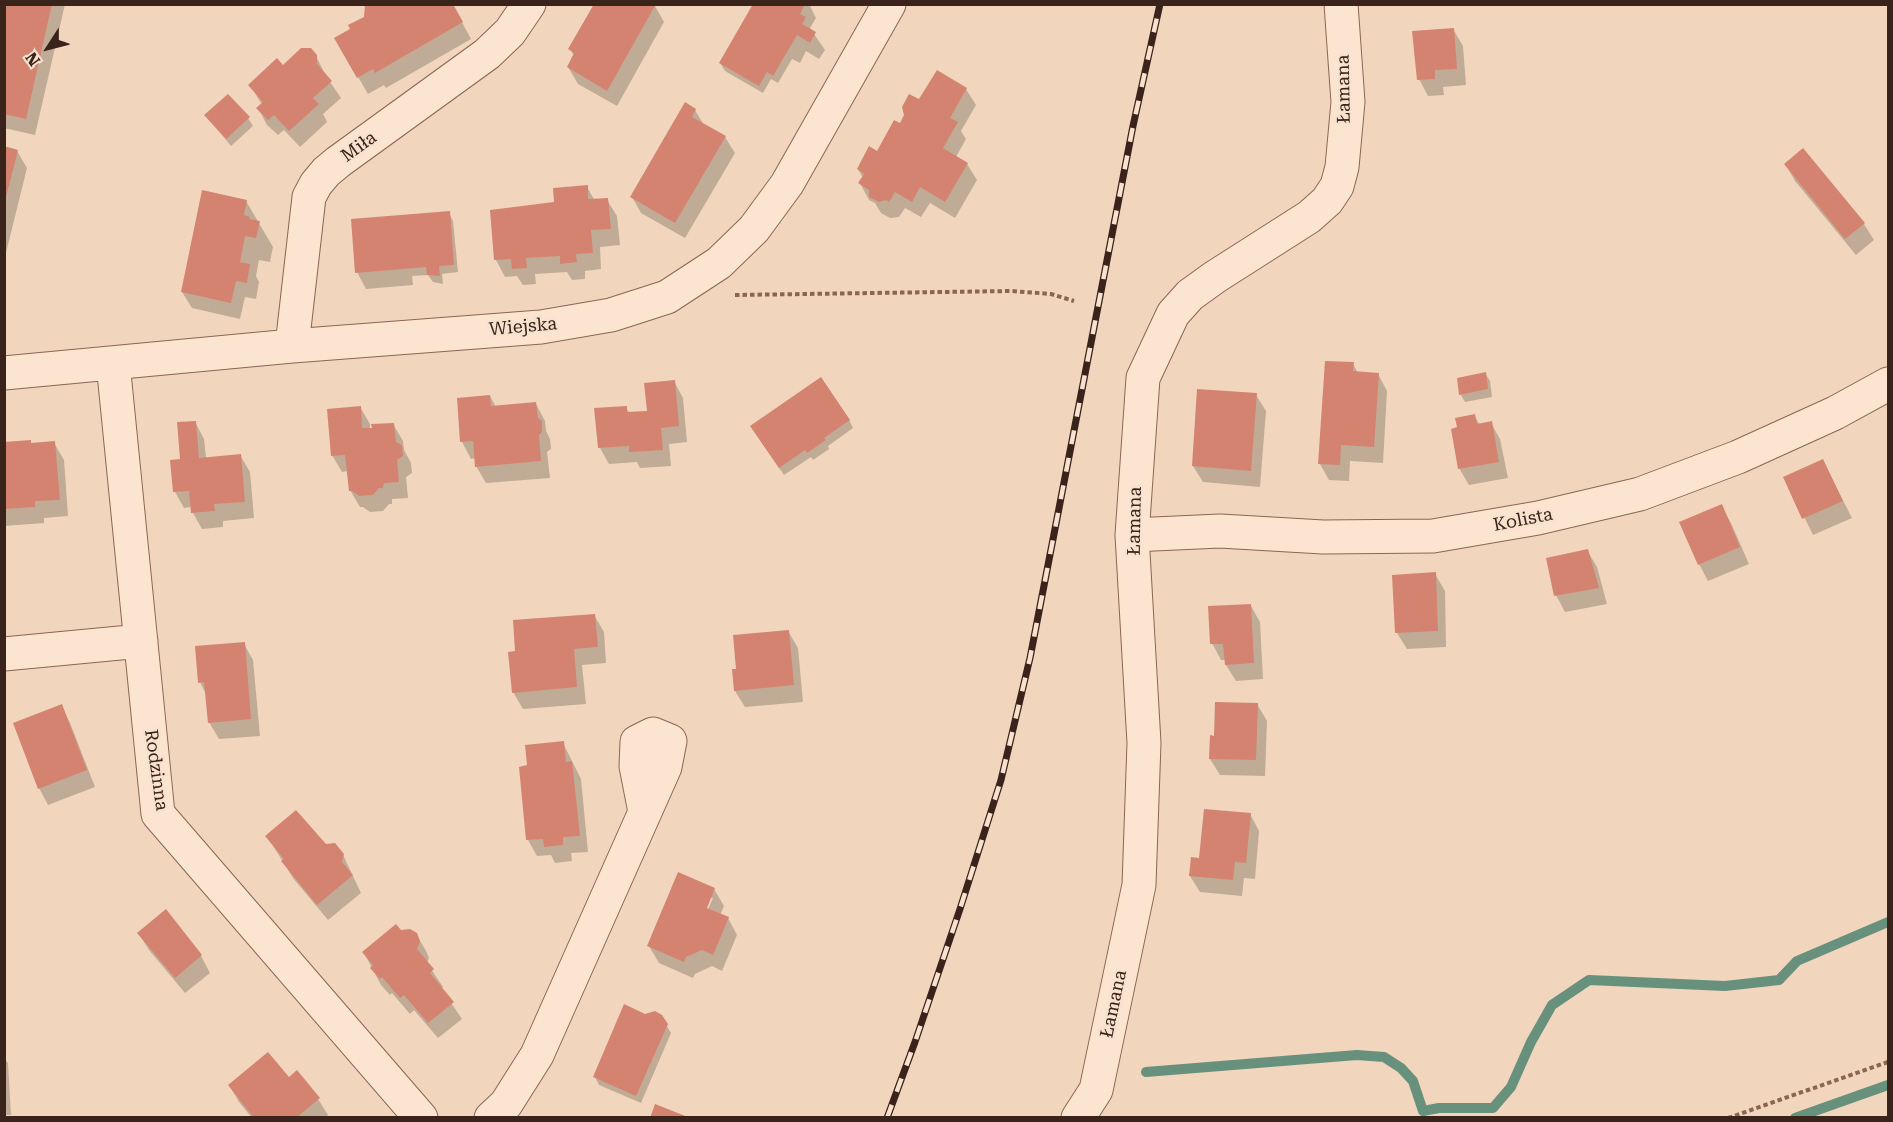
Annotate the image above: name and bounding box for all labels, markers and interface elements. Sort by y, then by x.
north arrow [18,18,78,78]
text: N [22,48,44,69]
street label: Łamana [1333,55,1355,123]
street label: Miła [337,127,381,167]
street label: Wiejska [488,313,558,341]
street label: Łamana [1124,487,1146,555]
street label: Kolista [1491,504,1555,536]
street label: Rodzinna [140,728,172,812]
street label: Łamana [1096,968,1132,1040]

